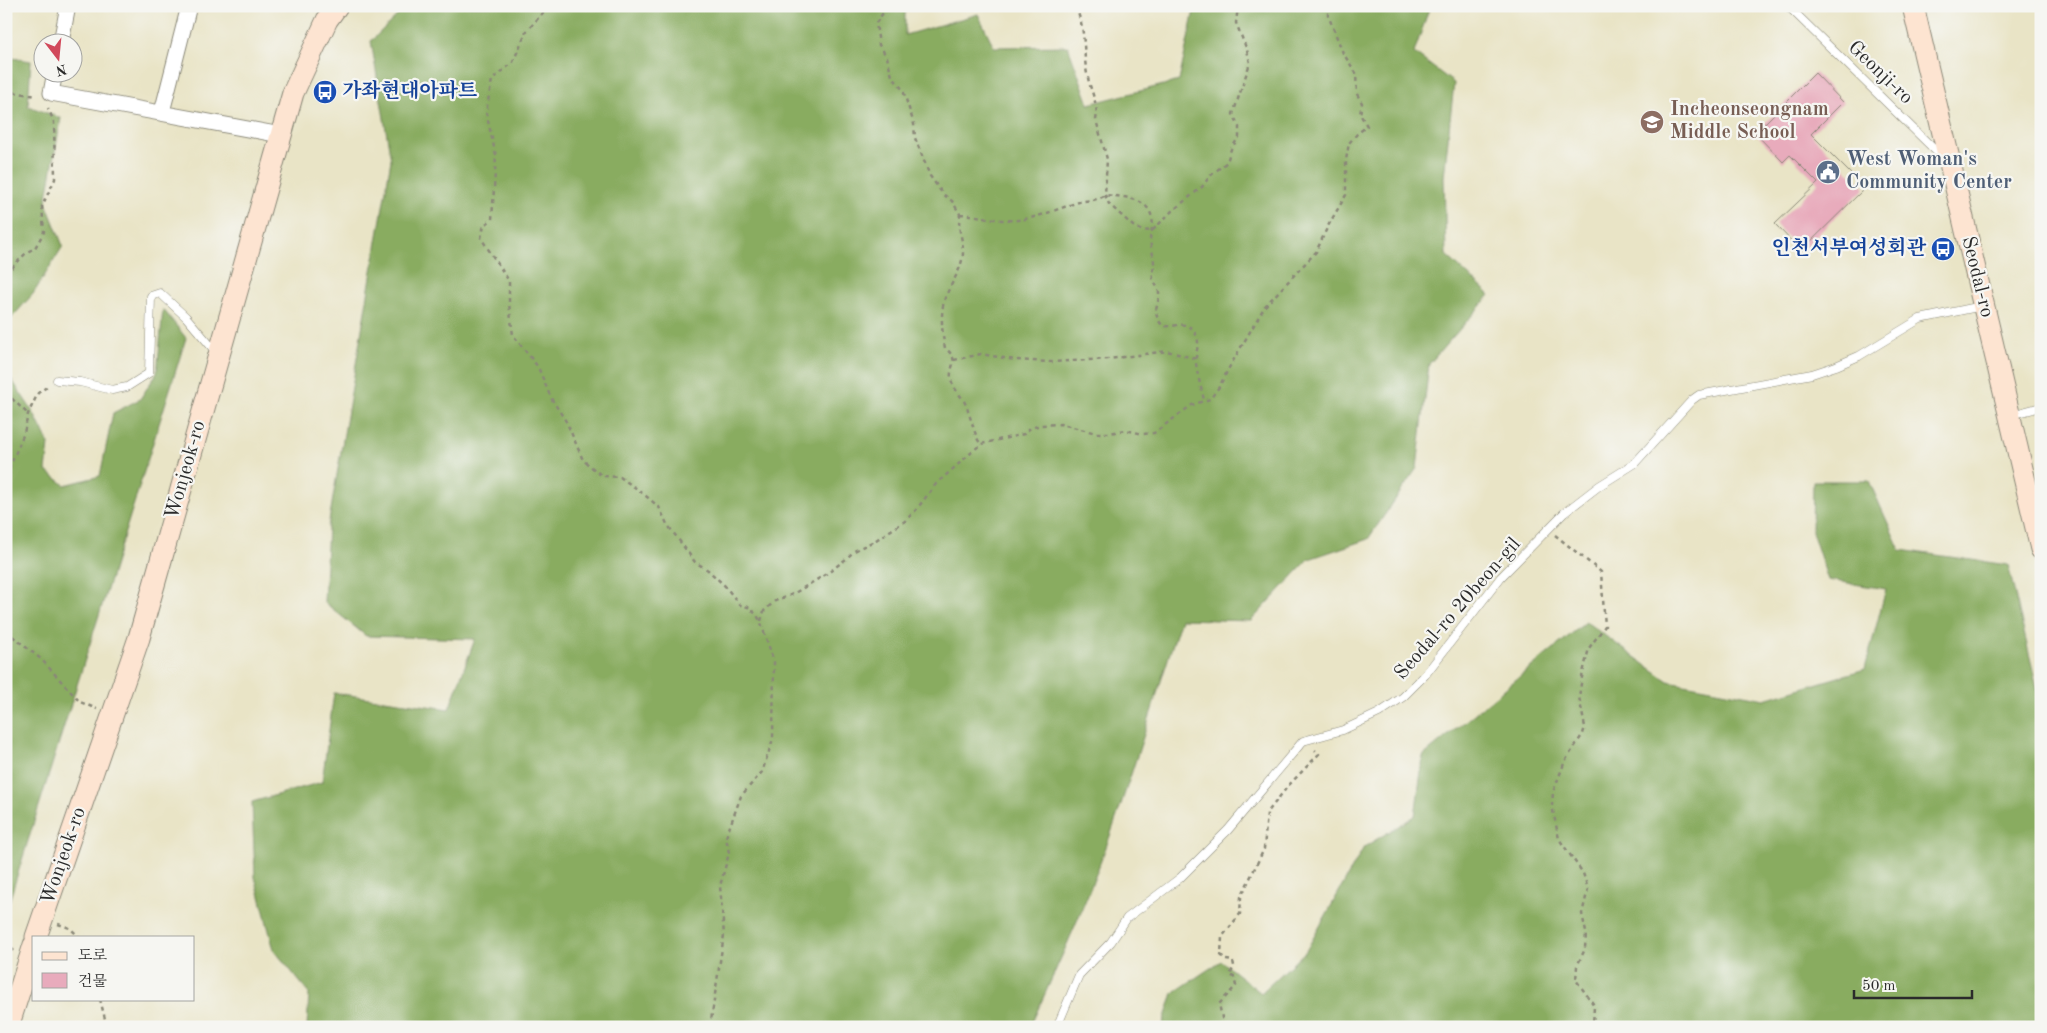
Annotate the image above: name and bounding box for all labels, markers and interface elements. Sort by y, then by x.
north arrow [32,32,82,82]
street label: Geonji-ro [1844,37,1916,109]
text: N [54,61,68,78]
bus stop icon: 가좌현대아파트 [312,79,338,105]
place label: 가좌현대아파트 [342,79,477,102]
place label: Incheonseongnam Middle School [1670,100,1829,143]
school or university icon: Incheonseongnam Middle School [1639,109,1665,135]
place label: West Woman's Community Center [1846,150,2012,193]
public building icon: West Woman's Community Center [1815,159,1841,185]
street label: Seodal-ro [1957,234,1997,320]
place label: 인천서부여성회관 [1771,236,1927,259]
bus stop icon: 인천서부여성회관 [1930,236,1956,262]
street label: Wonjeok-ro [162,418,210,522]
street label: Seodal-ro 20beon-gil [1391,534,1525,684]
street label: Wonjeok-ro [38,805,90,907]
legend [32,936,195,1000]
text: 도로 [78,948,107,964]
scale bar [1854,968,1972,1000]
text: 건물 [78,973,107,990]
text: 50 m [1862,979,1896,994]

